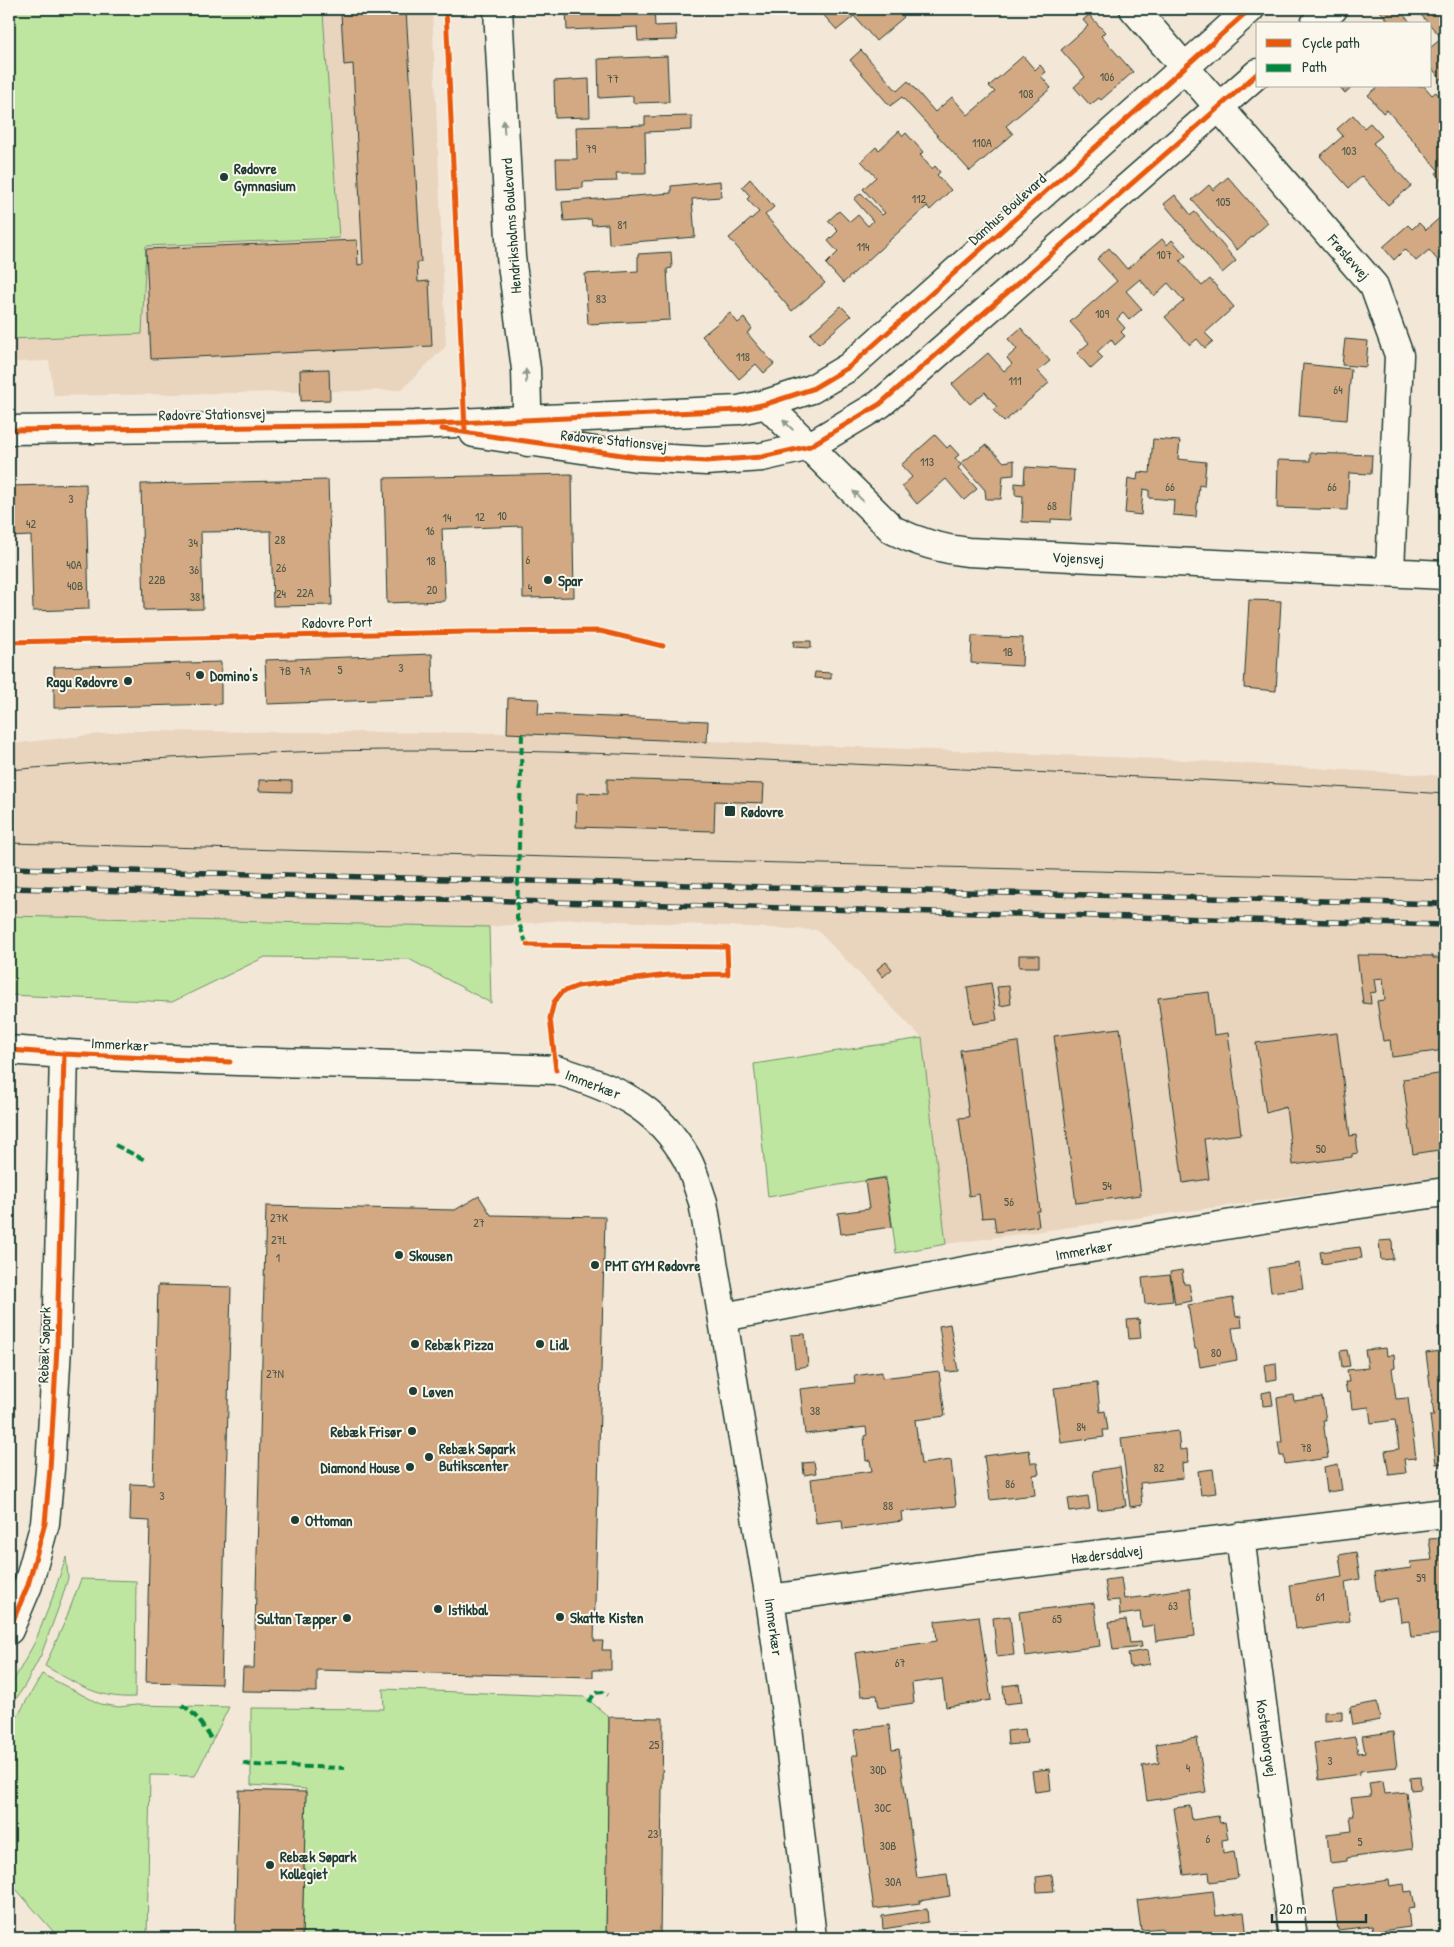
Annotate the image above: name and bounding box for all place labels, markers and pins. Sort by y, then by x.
place label: Rødovre Gymnasium [234,158,296,197]
marker: Rødovre Gymnasium [218,171,230,183]
place label: Spar [558,570,583,592]
marker: Spar [542,574,554,586]
place label: Domino's [210,665,258,686]
marker: Domino's [194,669,206,681]
place label: Ragu Rødovre [46,671,118,693]
marker: Ragu Rødovre [122,675,134,687]
place label: Rødovre [741,801,784,822]
marker: Rødovre [723,804,737,818]
place label: Skousen [409,1245,453,1266]
marker: Skousen [393,1249,405,1261]
place label: PMT GYM Rødovre [605,1255,701,1276]
marker: PMT GYM Rødovre [589,1259,601,1271]
place label: Rebæk Pizza [425,1334,493,1355]
place label: Lidl [550,1334,570,1355]
marker: Rebæk Pizza [409,1338,421,1350]
marker: Lidl [534,1338,546,1350]
place label: Løven [423,1381,454,1402]
marker: Løven [407,1385,419,1397]
place label: Rebæk Frisør [331,1421,402,1442]
marker: Rebæk Frisør [406,1425,418,1437]
place label: Rebæk Søpark Butikscenter [439,1438,516,1476]
marker: Rebæk Søpark Butikscenter [423,1451,435,1463]
place label: Diamond House [320,1457,400,1478]
marker: Diamond House [404,1461,416,1473]
place label: Ottoman [305,1510,353,1531]
marker: Ottoman [289,1514,301,1526]
place label: Istikbal [448,1599,489,1620]
marker: Istikbal [432,1603,444,1615]
place label: Skatte Kisten [570,1607,644,1628]
place label: Sultan Tæpper [257,1608,337,1630]
marker: Skatte Kisten [554,1611,566,1623]
marker: Sultan Tæpper [341,1612,353,1624]
place label: Rebæk Søpark Kollegiet [280,1846,357,1885]
marker: Rebæk Søpark Kollegiet [264,1859,276,1871]

